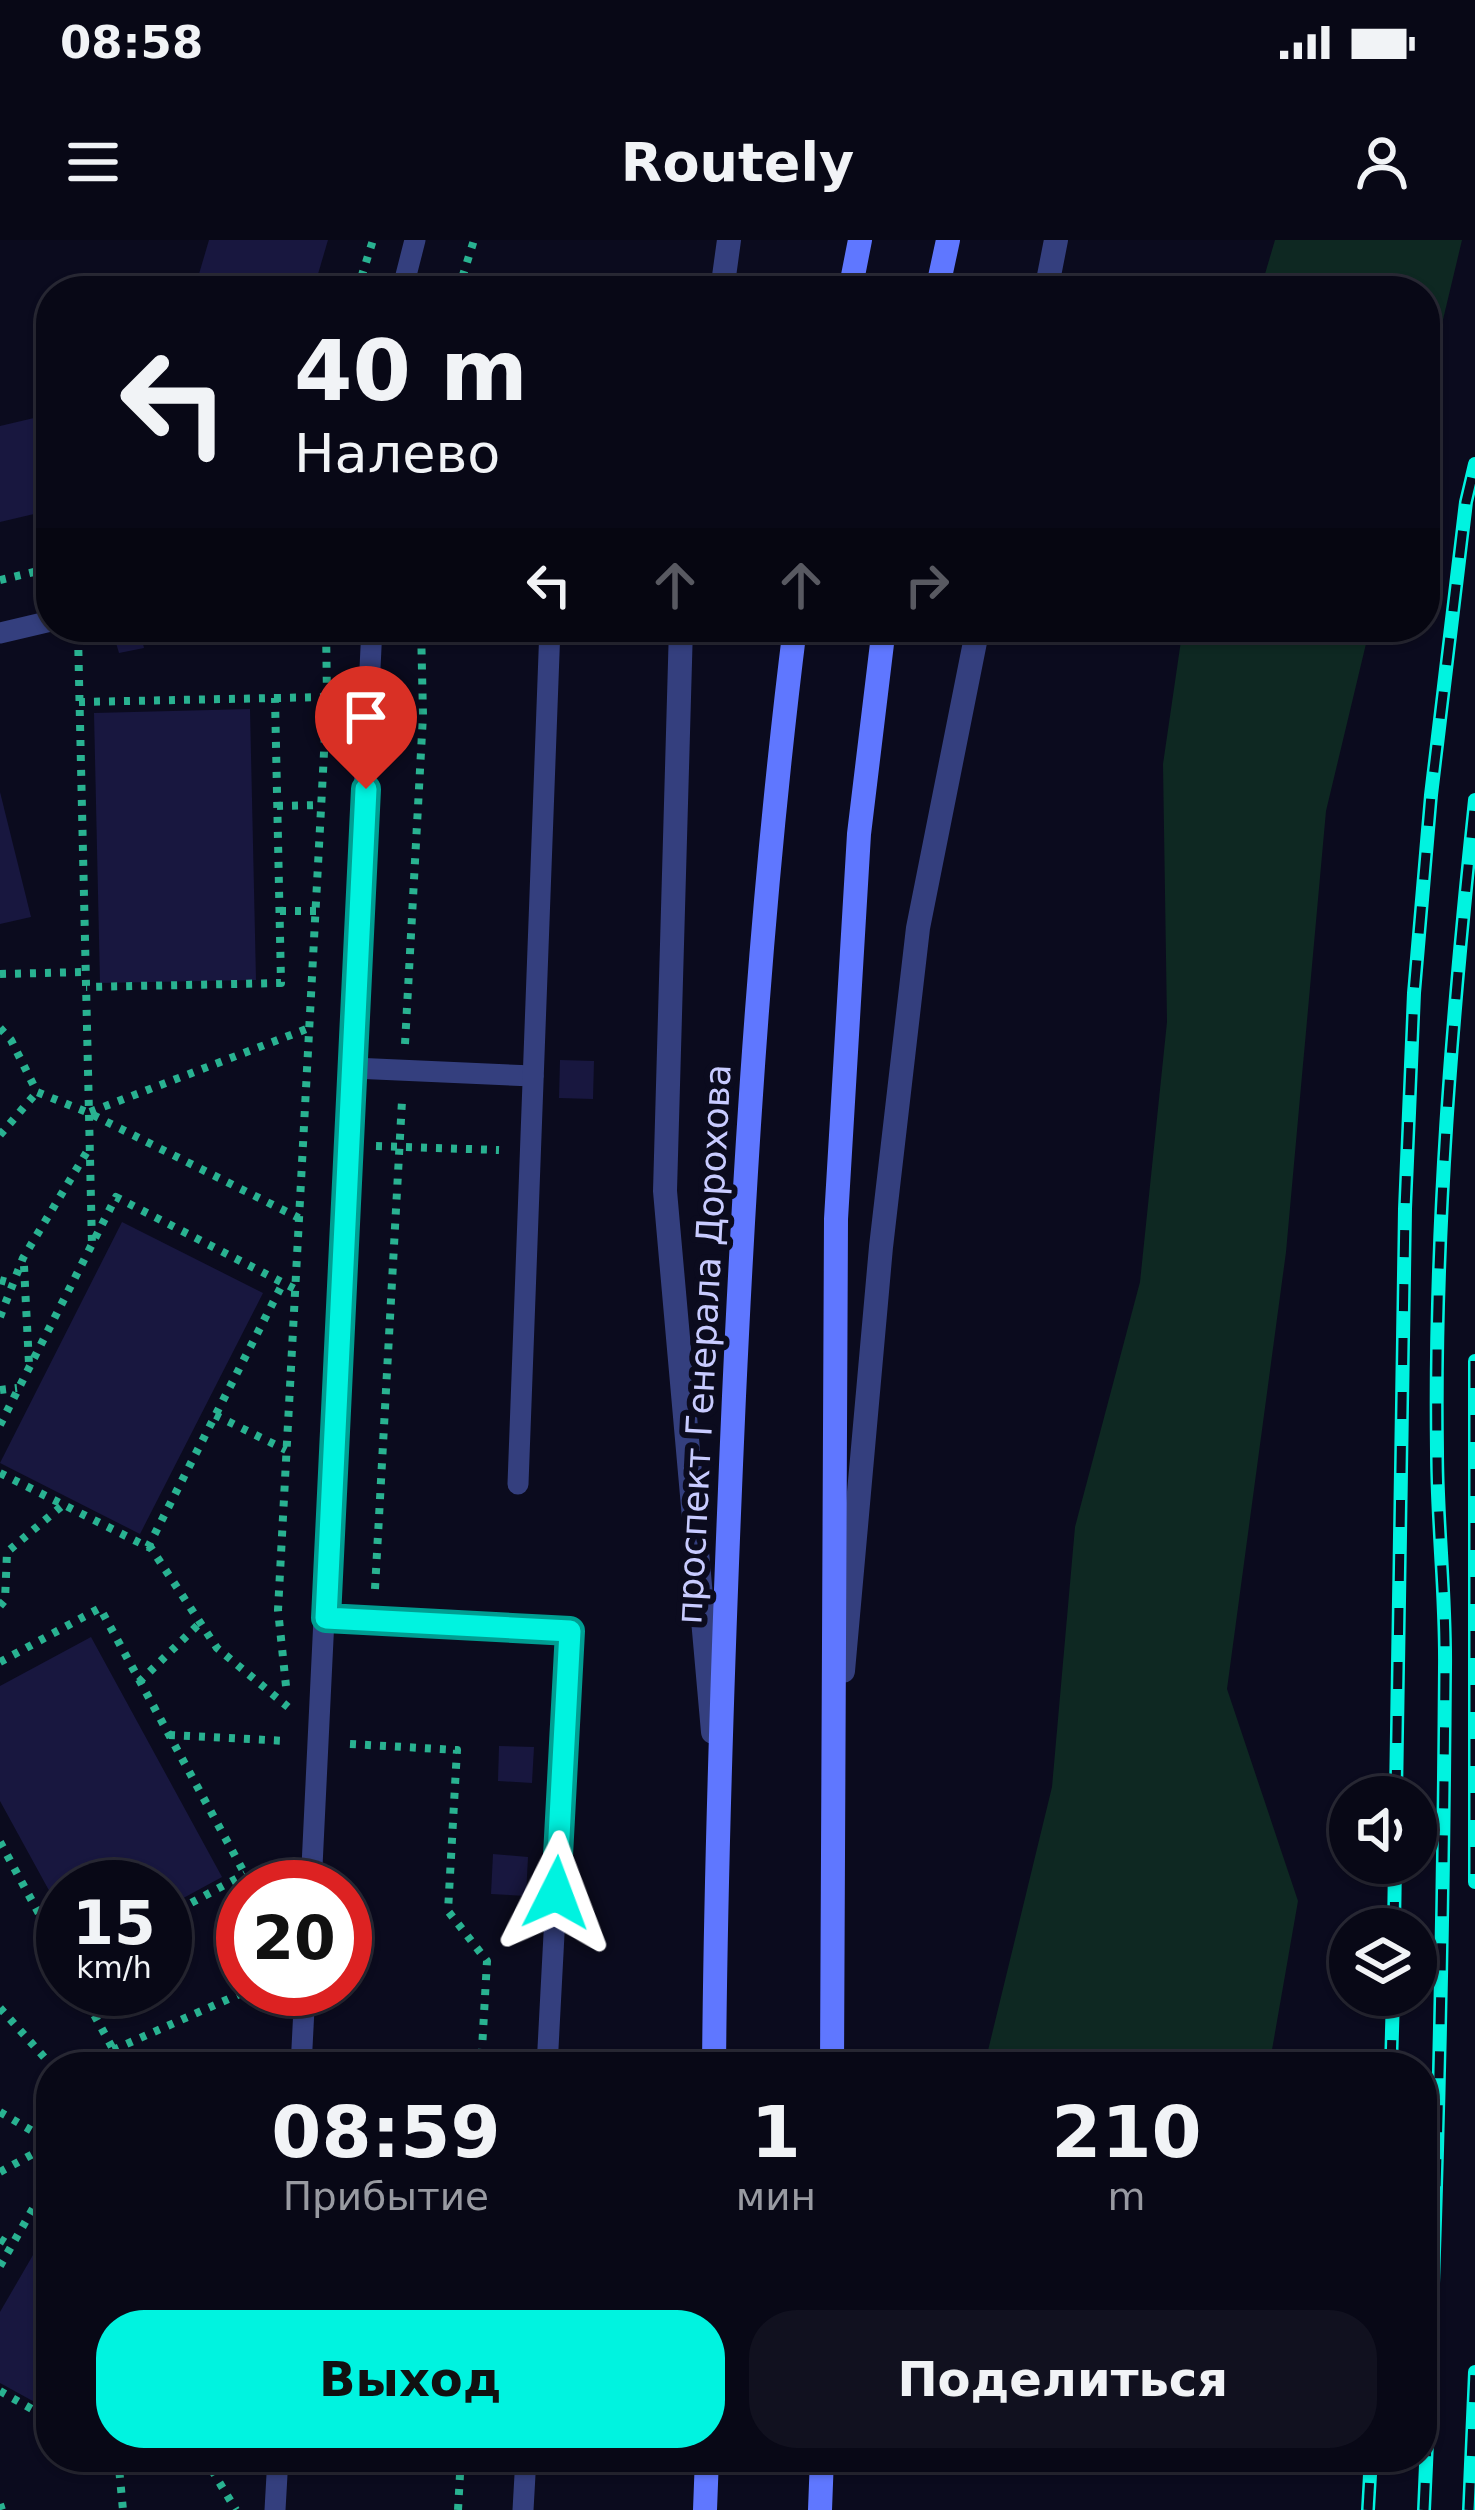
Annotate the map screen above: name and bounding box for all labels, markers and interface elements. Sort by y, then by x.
text: 08:58 [60,16,203,69]
icon: menu [60,129,126,195]
icon: person [1349,129,1415,195]
text: Routely [621,131,854,194]
text: 40 m [294,322,528,420]
icon: left [96,324,252,480]
text: Налево [294,422,500,485]
icon: left [516,552,582,618]
icon: ahead [642,552,708,618]
icon: ahead [768,552,834,618]
icon: right [894,552,960,618]
pin [315,666,417,789]
icon: arrive [333,684,399,750]
street label: проспект Генерала Дорохова [668,1063,739,1625]
map controls [1329,1776,1437,2016]
button: sound [1329,1776,1437,1884]
position arrow [493,1830,619,1956]
speed limit sign: 20 [216,1860,372,2016]
text: 15 [72,1888,156,1958]
button: layers [1329,1908,1437,2016]
text: km/h [76,1950,152,1985]
text: 08:59 [271,2090,500,2174]
text: 1 [751,2090,801,2174]
text: 210 [1051,2090,1202,2174]
text: Прибытие [283,2174,489,2219]
text: мин [736,2174,816,2219]
text: m [1108,2174,1146,2219]
button: Выход [96,2310,725,2448]
button: Поделиться [749,2310,1377,2448]

